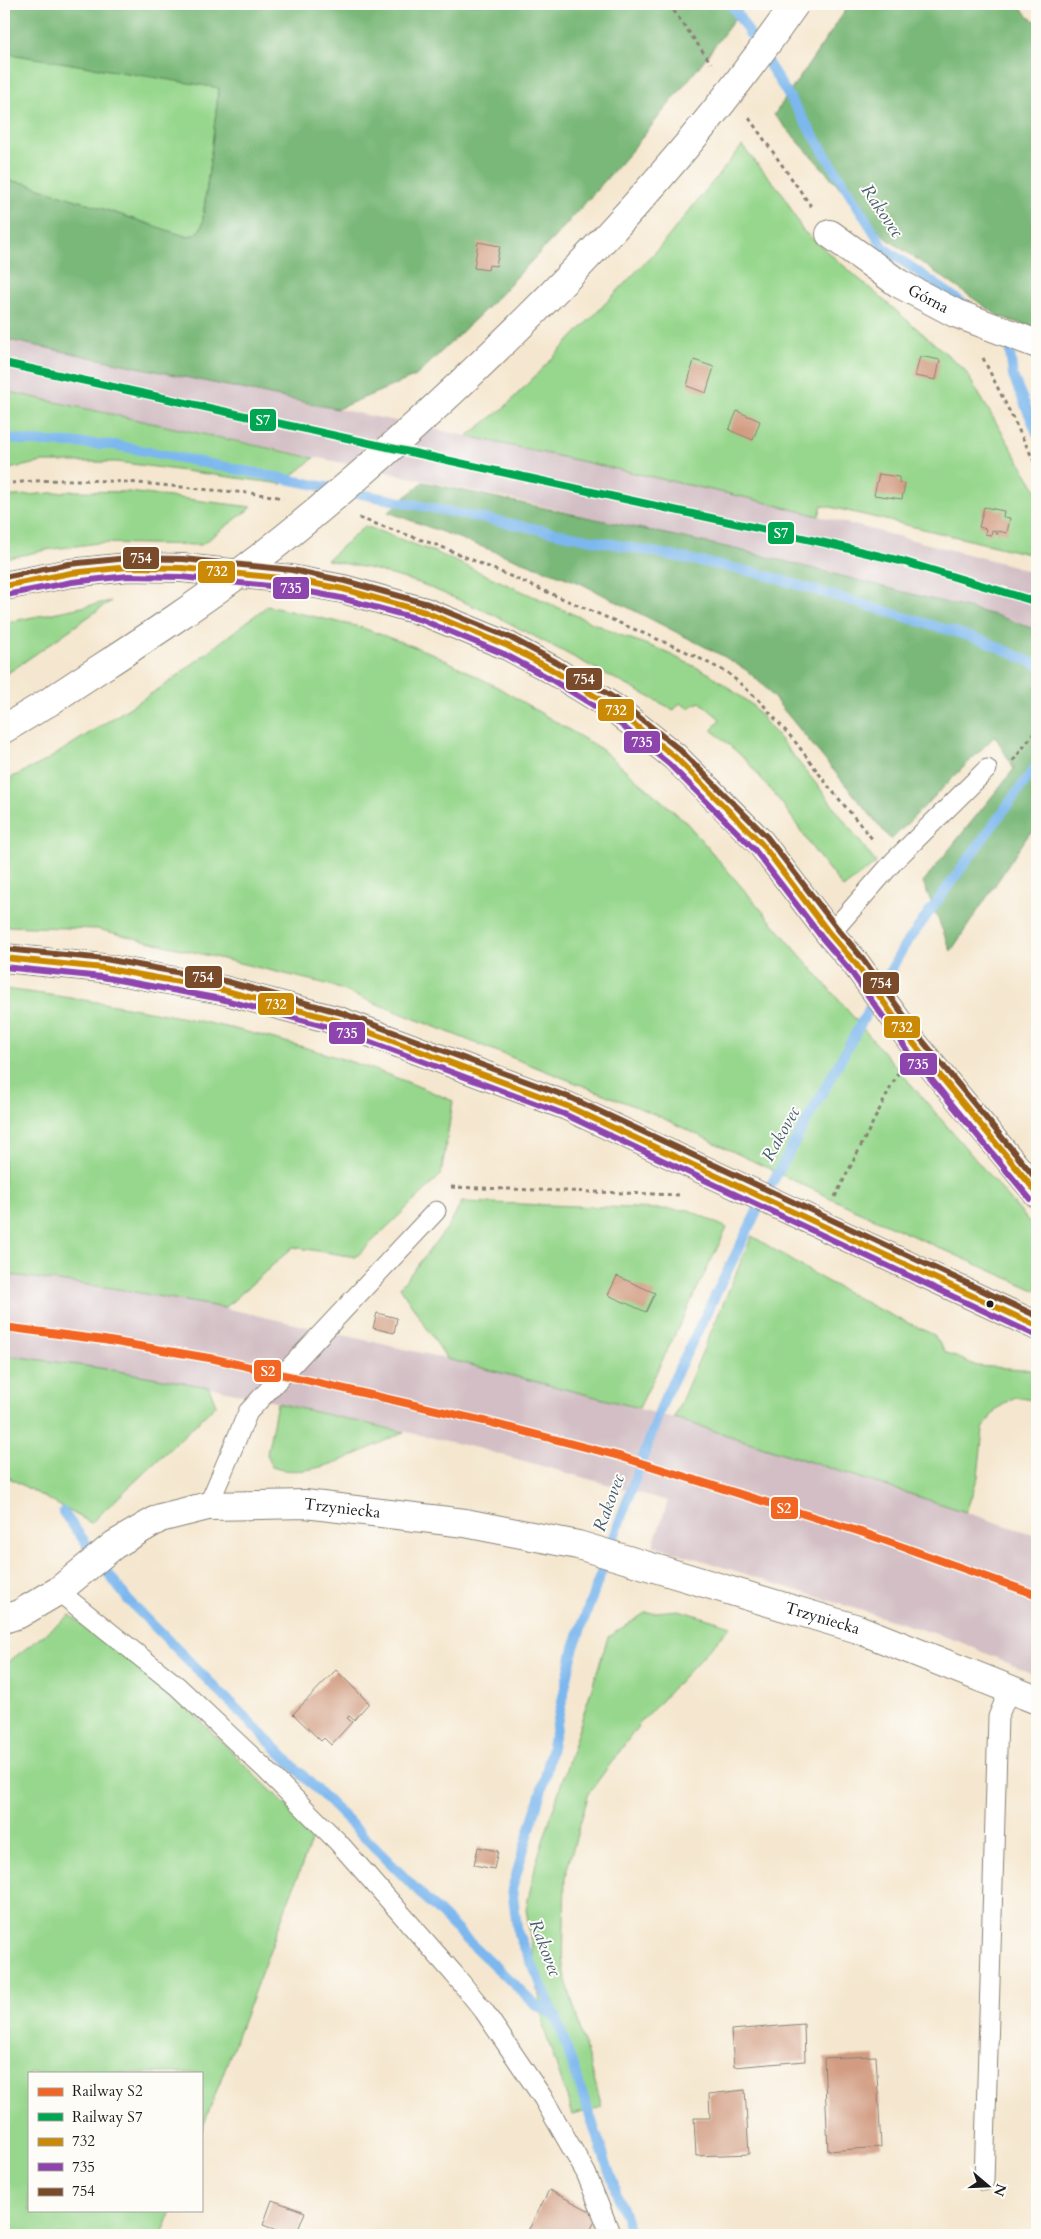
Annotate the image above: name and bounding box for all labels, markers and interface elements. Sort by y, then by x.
water label: Rakovec [855,179,909,243]
street label: Górna [904,279,953,319]
line badge: S7 [249,408,277,432]
text: S7 [256,411,270,430]
line badge: S7 [767,521,795,545]
text: S7 [774,524,788,543]
line badge: 754 [122,546,160,570]
text: 754 [130,549,152,568]
line badge: 732 [197,560,236,584]
text: 732 [206,562,228,581]
line badge: 735 [272,576,310,600]
text: 735 [280,579,302,598]
line badge: 754 [565,667,603,691]
text: 754 [573,670,595,689]
line badge: 732 [597,698,635,722]
text: 732 [605,701,627,720]
line badge: 735 [623,730,661,754]
text: 735 [631,733,653,752]
line badge: 754 [184,965,223,989]
text: 754 [192,968,214,987]
line badge: 754 [862,971,900,995]
text: 754 [870,974,892,993]
line badge: 732 [257,992,295,1016]
text: 732 [265,995,287,1014]
line badge: 732 [883,1015,921,1039]
text: 732 [891,1018,913,1037]
line badge: 735 [328,1021,366,1045]
text: 735 [336,1024,358,1043]
line badge: 735 [899,1052,938,1076]
text: 735 [907,1055,929,1074]
water label: Rakovec [756,1102,806,1166]
unlabelled marker [985,1299,995,1309]
line badge: S2 [253,1359,282,1383]
text: S2 [261,1362,275,1381]
water label: Rakovec [587,1471,631,1535]
street label: Trzyniecka [303,1493,382,1524]
line badge: S2 [770,1496,799,1520]
text: S2 [777,1499,791,1518]
street label: Trzyniecka [783,1597,863,1640]
water label: Rakovec [523,1916,567,1980]
legend [28,2072,202,2212]
text: Railway S2 [72,2081,143,2101]
text: Railway S7 [72,2107,143,2127]
text: 732 [72,2131,95,2151]
text: 735 [72,2157,95,2177]
north arrow [964,2162,1014,2212]
text: 754 [72,2181,95,2201]
text: N [989,2181,1011,2199]

